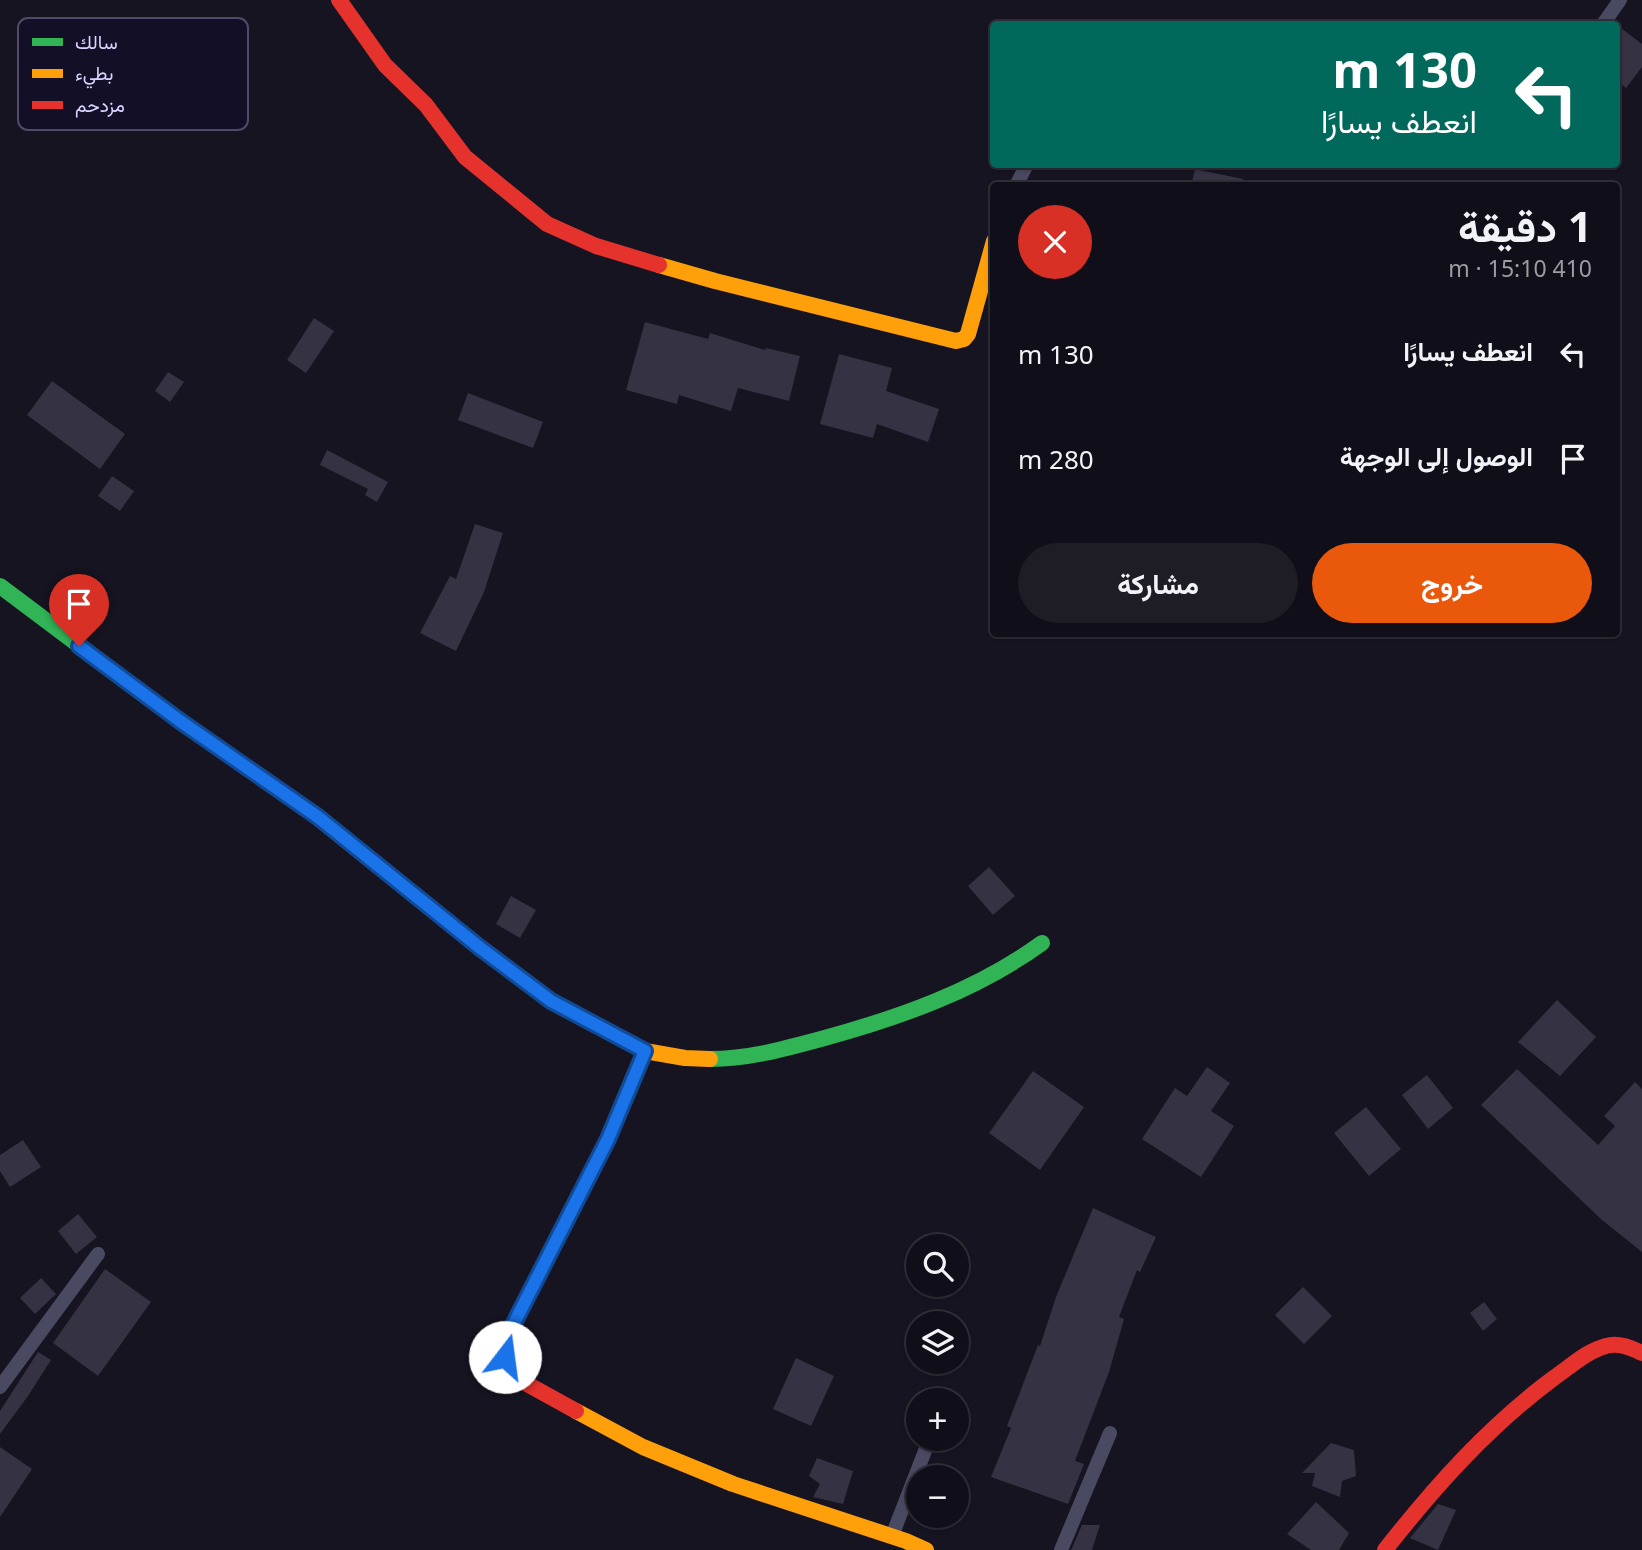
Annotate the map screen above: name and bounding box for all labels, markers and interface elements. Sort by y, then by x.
legend [18,18,248,130]
text: سالك [75,29,118,55]
text: 130 m [1332,36,1477,102]
icon: left [1501,49,1592,140]
text: بطيء [75,60,113,89]
text: مزدحم [75,92,125,118]
text: انعطف يسارًا [1321,99,1477,142]
text: 1 دقيقة [1458,197,1592,254]
button: close [1018,205,1092,279]
text: 410 m · 15:10 [1448,252,1592,284]
text: انعطف يسارًا [1403,333,1533,369]
icon: left [1554,335,1592,373]
text: 130 m [1018,336,1094,372]
text: الوصول إلى الوجهة [1340,438,1533,474]
icon: arrive [1554,440,1592,478]
text: 280 m [1018,441,1094,477]
button: مشاركة [1018,543,1298,623]
button: خروج [1312,543,1592,623]
pin [49,574,109,646]
icon: arrive [60,585,98,623]
map controls [906,1234,969,1528]
button: search [906,1234,969,1297]
button: layers [906,1311,969,1374]
position arrow [468,1320,542,1394]
button: + [906,1388,969,1451]
button: − [906,1465,969,1528]

